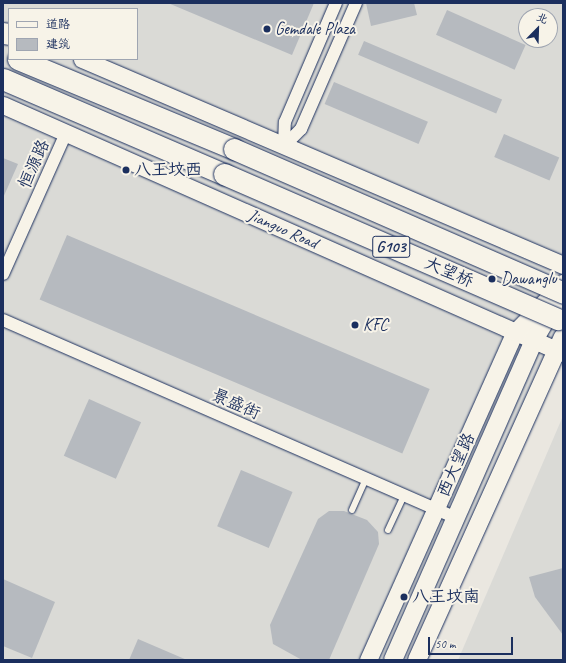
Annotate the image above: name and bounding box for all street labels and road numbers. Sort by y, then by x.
street label: 恒源路 [14,137,54,191]
street label: Jianguo Road [245,205,321,253]
road number: G103 [372,233,410,261]
street label: 大望桥 [422,253,476,291]
street label: 景盛街 [209,384,263,424]
street label: 西大望路 [433,430,479,500]

